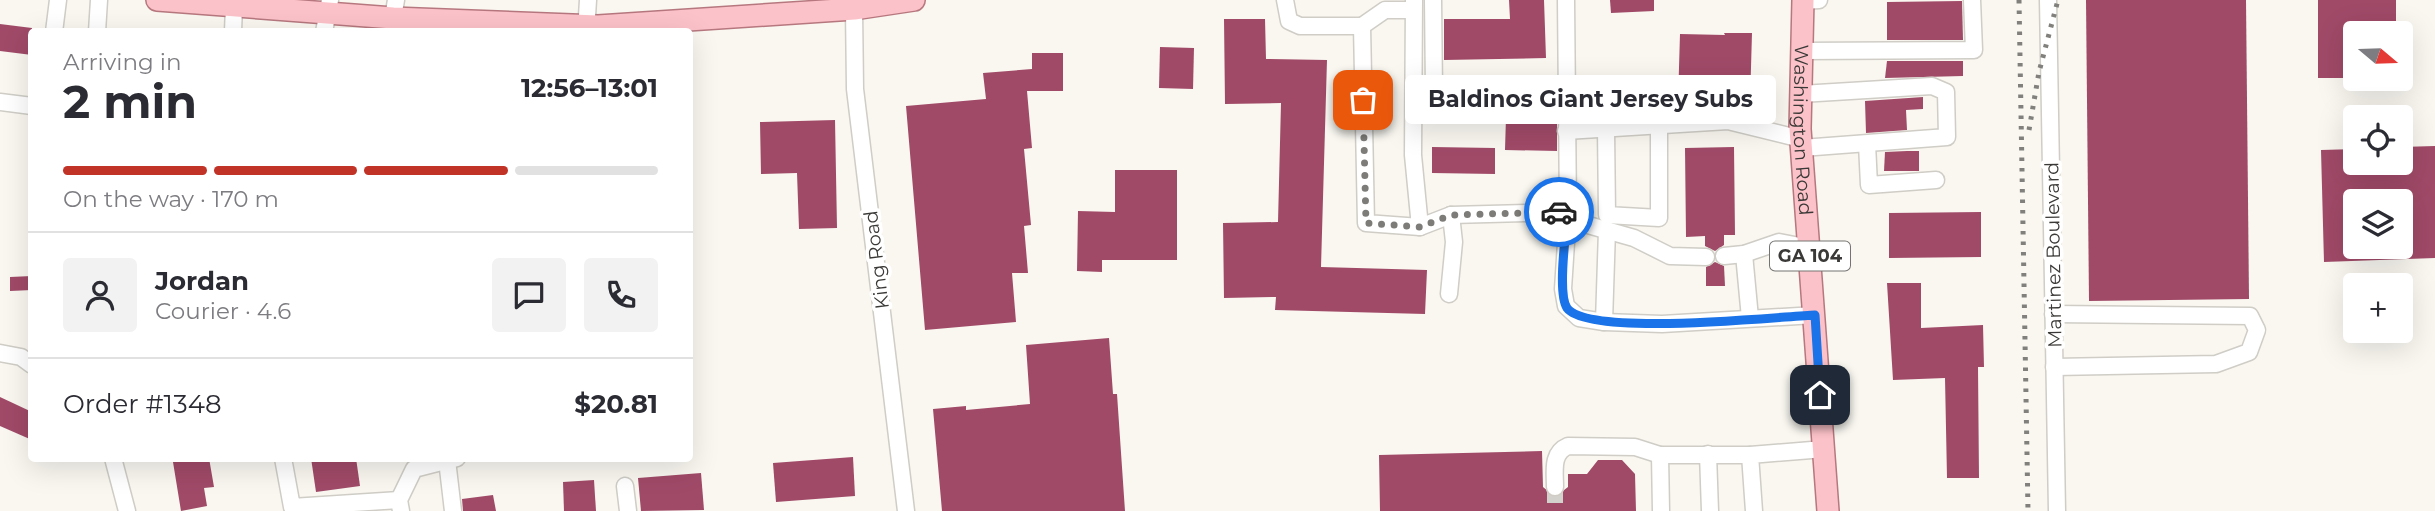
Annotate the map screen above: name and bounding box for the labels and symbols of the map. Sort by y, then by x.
north arrow [2343,21,2413,91]
street label: Washington Road [1788,44,1817,216]
pin [1333,70,1393,130]
callout: Baldinos Giant Jersey Subs [1405,76,1776,124]
street label: Martinez Boulevard [2040,162,2067,348]
courier [1524,177,1594,247]
street label: King Road [859,209,894,311]
road number: GA 104 [1770,242,1850,270]
pin [1790,365,1850,425]

